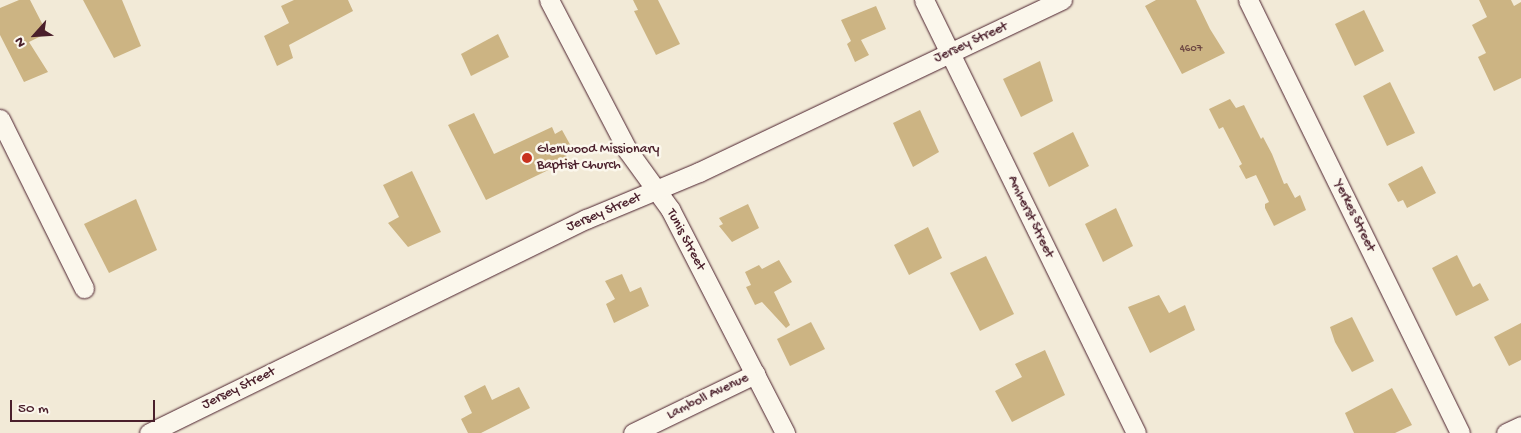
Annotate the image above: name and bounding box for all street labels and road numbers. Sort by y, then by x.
street label: Jersey Street [931,19,1011,67]
street label: Amherst Street [1003,173,1057,261]
street label: Yerkes Street [1329,177,1379,255]
street label: Jersey Street [564,190,644,236]
street label: Tunis Street [662,206,708,274]
street label: Jersey Street [200,364,278,414]
street label: Lamboll Avenue [664,370,752,424]

